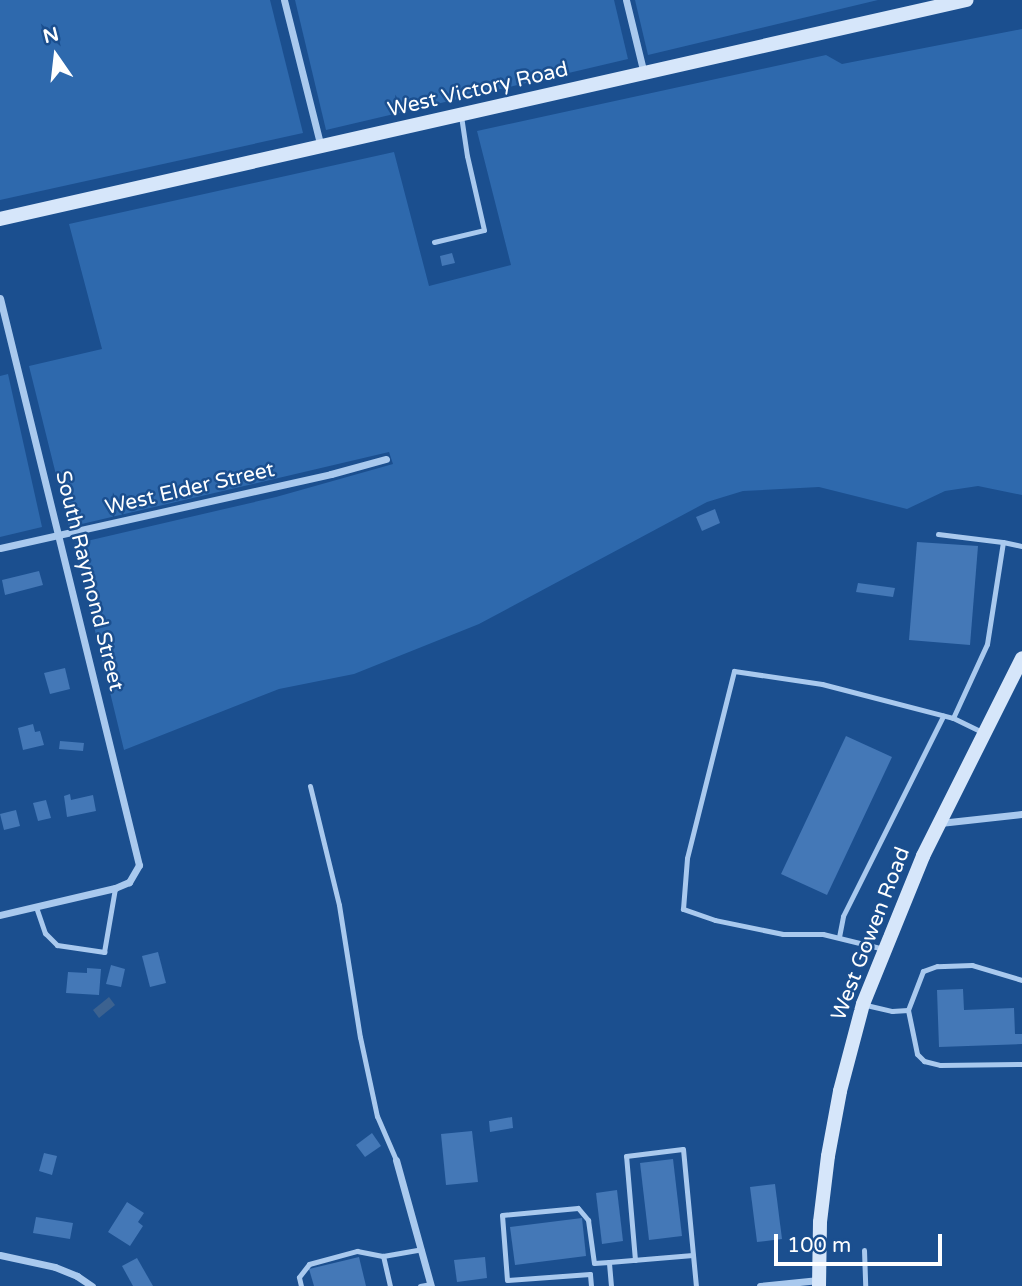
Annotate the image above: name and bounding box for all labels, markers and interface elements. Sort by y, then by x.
north arrow [21,21,91,91]
text: N [41,23,61,48]
street label: West Victory Road [385,57,571,123]
street label: West Elder Street [103,457,277,521]
street label: South Raymond Street [49,468,129,694]
street label: West Gowen Road [826,844,916,1024]
scale bar [777,1220,945,1264]
text: 100 m [787,1233,851,1258]

